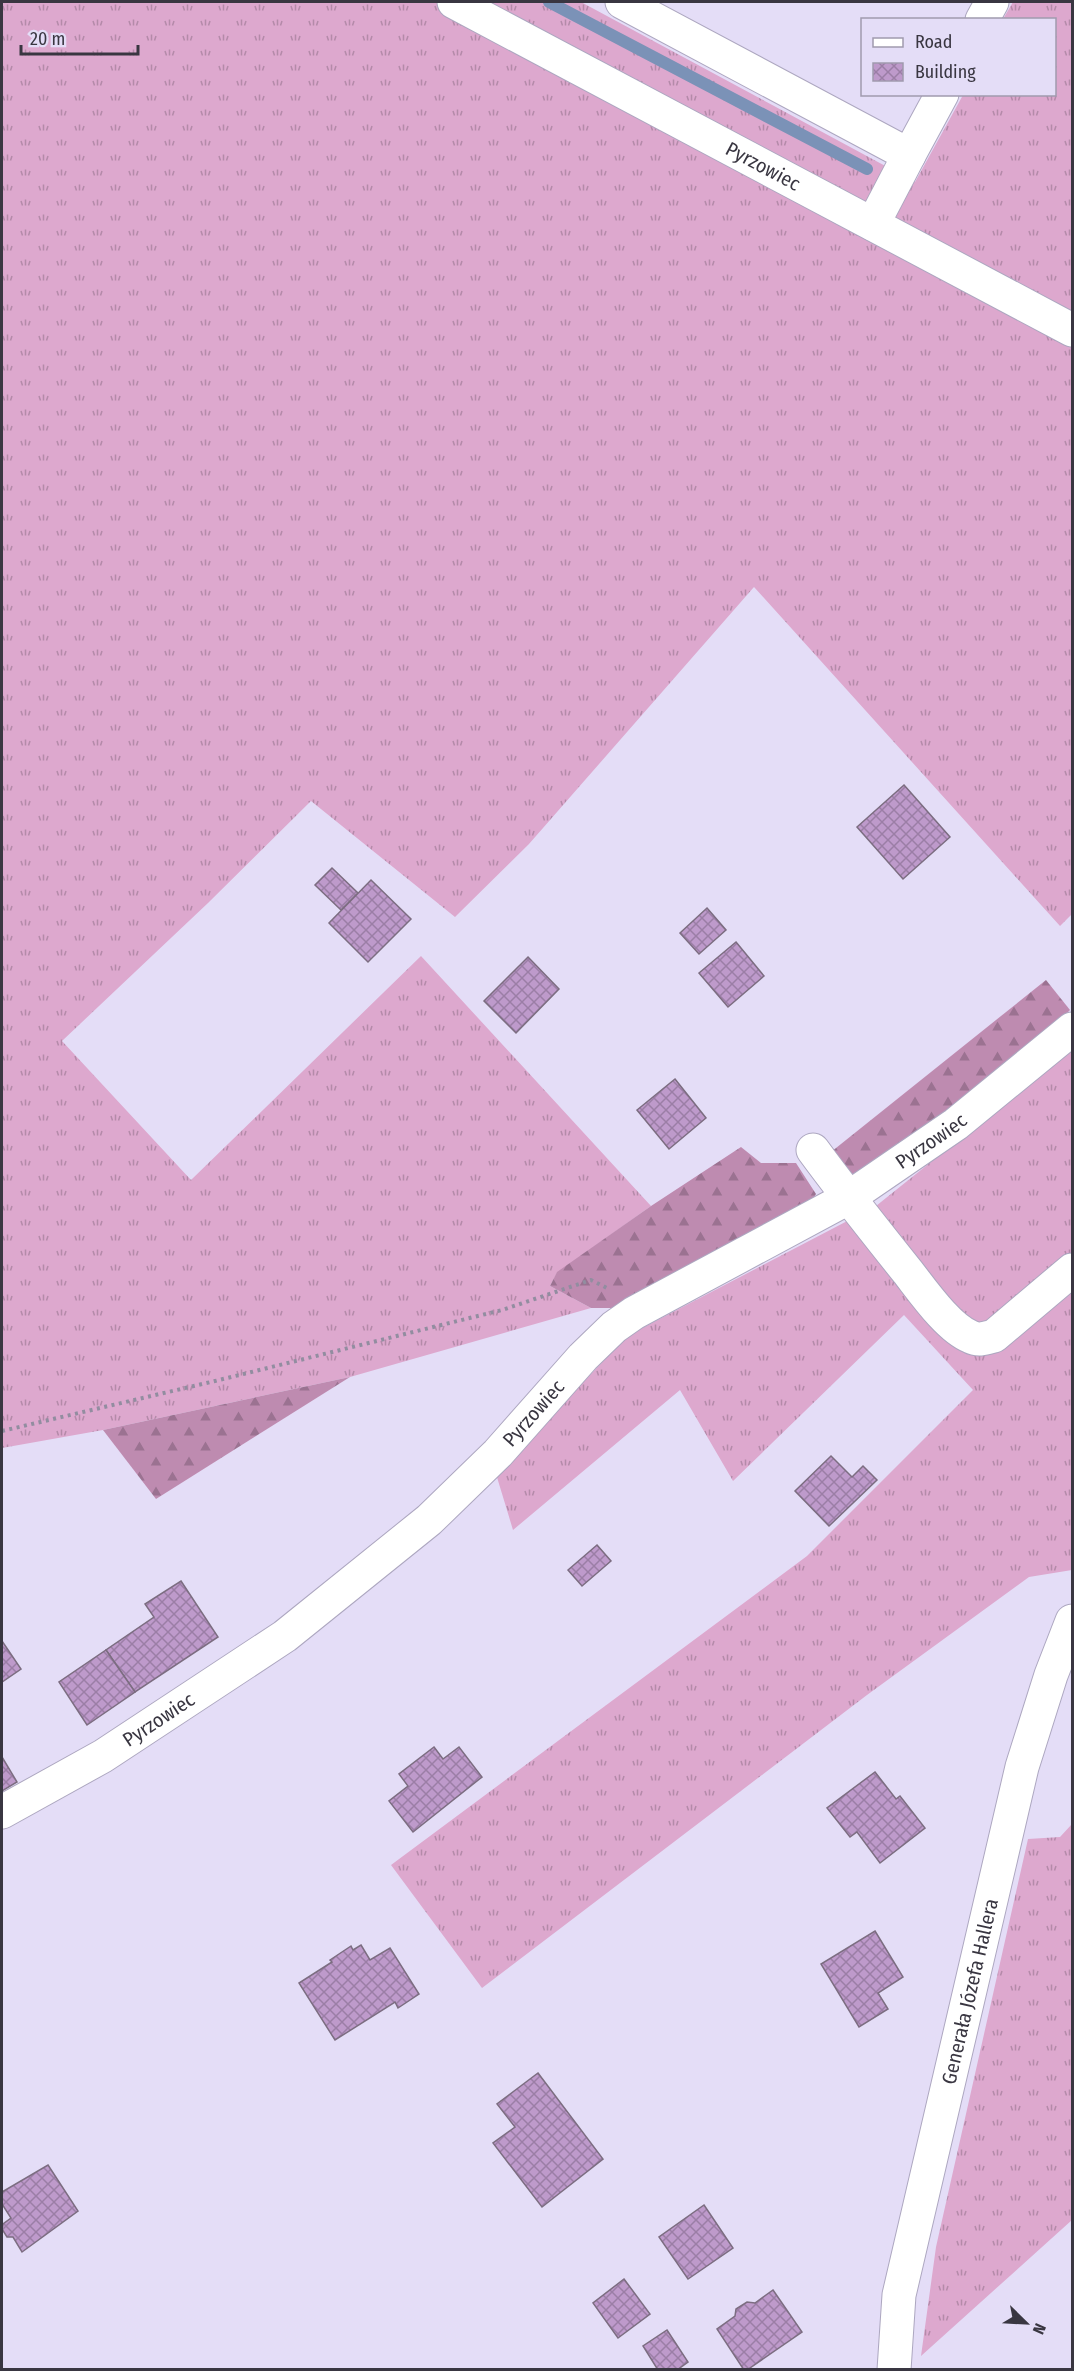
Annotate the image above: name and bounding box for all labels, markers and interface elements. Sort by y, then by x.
scale bar [21,18,138,56]
legend [861,18,1056,96]
text: 20 m [30,28,65,50]
text: Road [915,31,952,53]
text: Building [915,61,976,83]
street label: Pyrzowiec [722,136,805,196]
street label: Pyrzowiec [891,1108,972,1174]
street label: Pyrzowiec [498,1374,570,1451]
street label: Pyrzowiec [118,1687,199,1752]
street label: Generała Józefa Hallera [937,1896,1003,2087]
north arrow [996,2293,1056,2353]
text: N [1029,2321,1050,2337]

